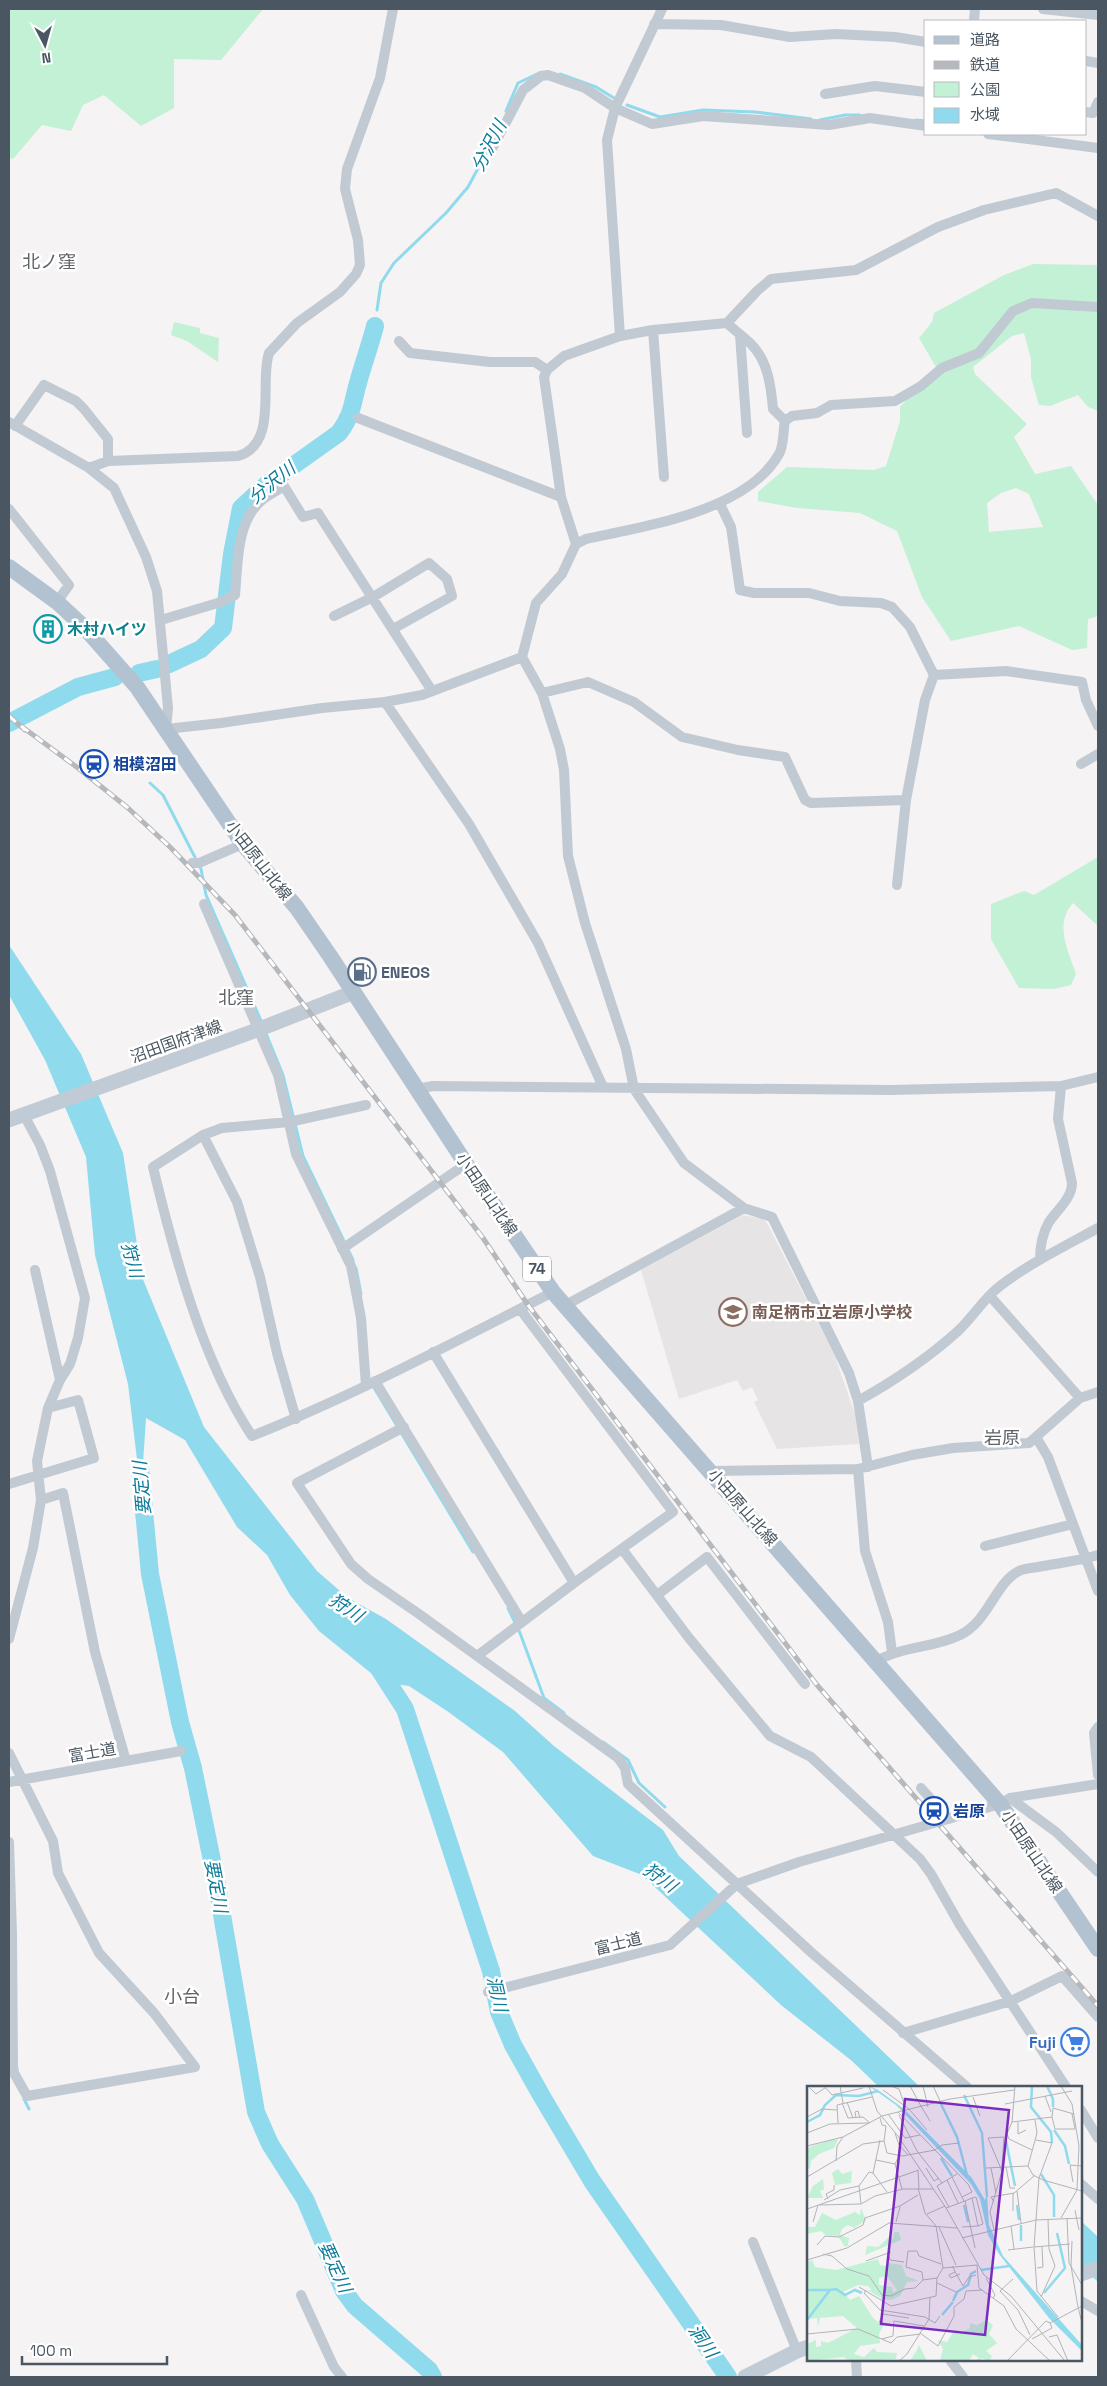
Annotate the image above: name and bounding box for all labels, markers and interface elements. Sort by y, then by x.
north arrow [20,20,70,70]
legend [924,20,1087,135]
text: 道路 [970,30,1000,49]
text: N [41,48,52,67]
text: 鉄道 [970,55,1000,74]
text: 公園 [970,80,1000,99]
text: 水域 [970,105,1000,124]
water label: 分沢川 [466,115,512,175]
district label: 北ノ窪 [22,250,76,273]
water label: 分沢川 [243,455,301,509]
building icon: 木村ハイツ [33,614,63,644]
place label: 木村ハイツ [67,619,147,640]
station icon: 相模沼田 [79,749,109,779]
place label: 相模沼田 [113,754,177,775]
street label: 小田原山北線 [221,816,296,905]
fuel station icon: ENEOS [347,957,377,987]
place label: ENEOS [381,962,430,983]
district label: 北窪 [218,986,254,1009]
street label: 沼田国府津線 [127,1015,225,1068]
street label: 小田原山北線 [451,1149,522,1240]
water label: 狩川 [117,1240,149,1282]
road number: 74 [523,1256,551,1282]
school or university icon: 南足柄市立岩原小学校 [718,1297,748,1327]
place label: 南足柄市立岩原小学校 [752,1302,912,1323]
district label: 岩原 [984,1426,1020,1449]
water label: 要定川 [128,1458,155,1516]
street label: 小田原山北線 [703,1464,782,1550]
water label: 狩川 [325,1588,369,1628]
street label: 富士道 [67,1738,118,1767]
station icon: 岩原 [919,1796,949,1826]
place label: 岩原 [953,1801,985,1822]
street label: 小田原山北線 [996,1806,1067,1897]
water label: 要定川 [200,1857,233,1917]
water label: 狩川 [639,1858,683,1899]
street label: 富士道 [592,1927,644,1959]
water label: 洞川 [482,1974,513,2016]
district label: 小台 [164,1985,200,2008]
supermarket icon: Fuji [1060,2027,1090,2057]
place label: Fuji [1029,2032,1056,2053]
inset map [807,2086,1082,2361]
water label: 要定川 [314,2237,358,2298]
water label: 洞川 [684,2319,724,2364]
scale bar [22,2334,168,2366]
text: 100 m [30,2341,72,2360]

